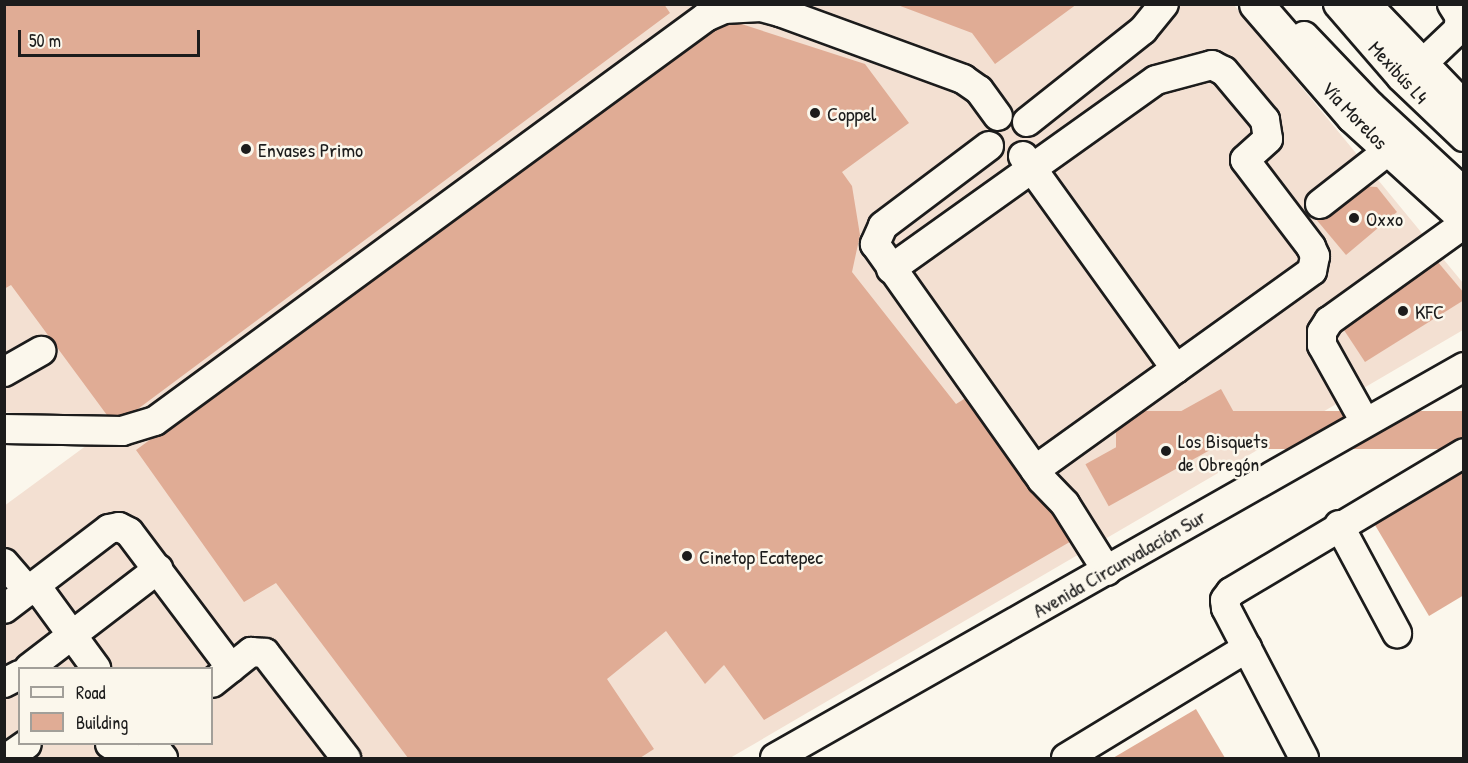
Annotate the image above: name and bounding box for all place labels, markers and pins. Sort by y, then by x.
place label: Coppel [827,101,876,125]
marker: Coppel [808,106,822,120]
place label: Envases Primo [258,137,363,161]
marker: Envases Primo [239,142,253,156]
place label: Oxxo [1366,206,1403,230]
marker: Oxxo [1347,211,1361,225]
place label: KFC [1415,299,1444,323]
marker: KFC [1396,304,1410,318]
place label: Los Bisquets de Obregón [1178,428,1268,475]
marker: Los Bisquets de Obregón [1159,444,1173,458]
place label: Cinetop Ecatepec [699,544,823,568]
marker: Cinetop Ecatepec [680,549,694,563]

